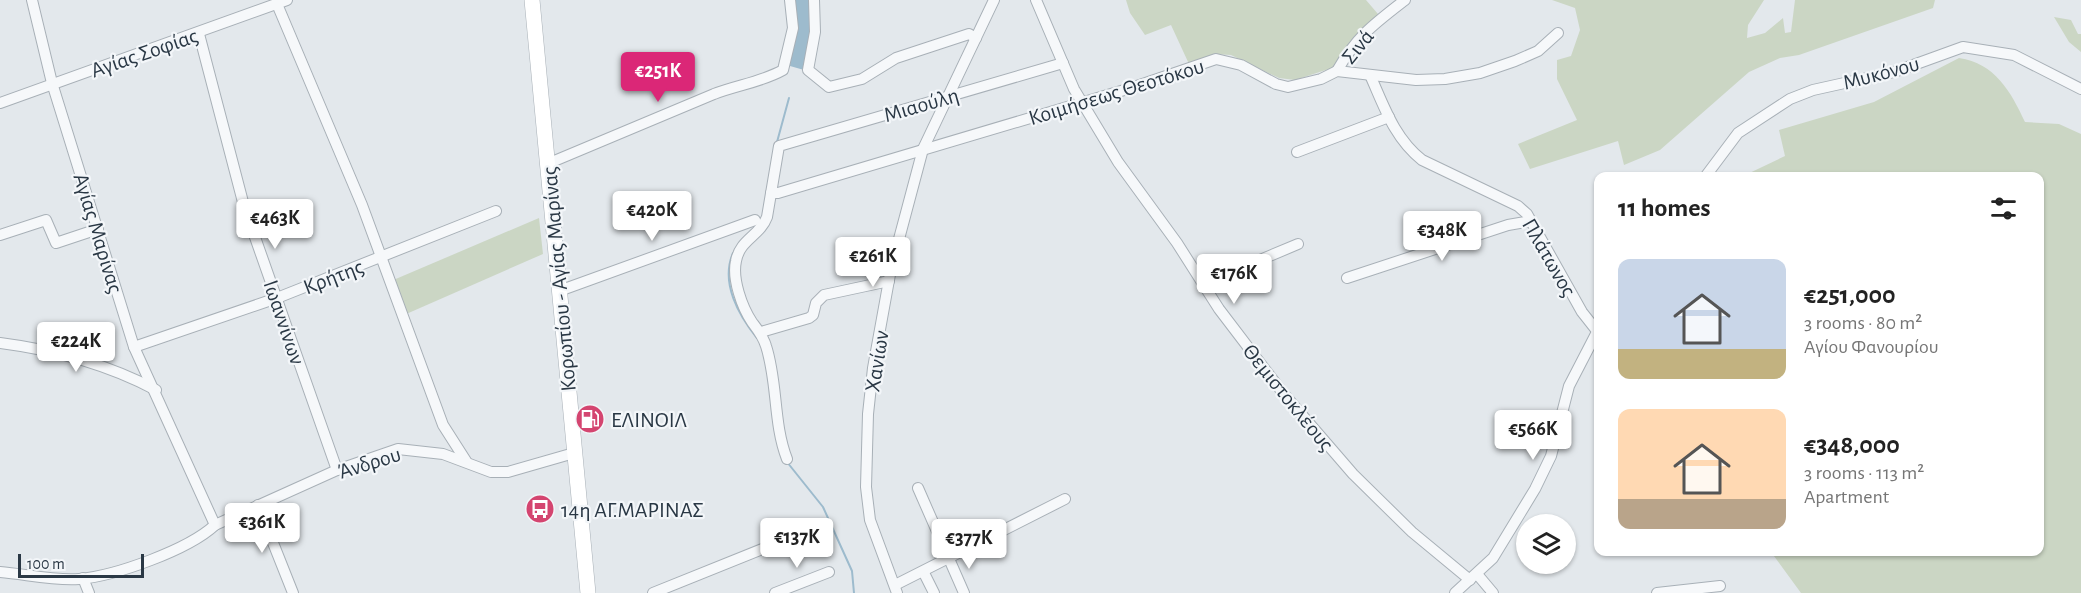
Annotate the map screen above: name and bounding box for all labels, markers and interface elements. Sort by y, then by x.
street label: Αγίας Σοφίας [88,24,201,82]
street label: Σινά [1338,25,1378,68]
pin: €251K [616,52,700,103]
street label: Μυκόνου [1841,52,1922,94]
street label: Κοιμήσεως Θεοτόκου [1026,55,1207,129]
text: €251K [635,61,681,81]
street label: Μιαούλη [881,84,961,126]
street label: Κορωπίου - Αγίας Μαρίνας [538,166,580,392]
street label: Αγίας Μαρίνας [69,171,127,296]
pin: €420K [610,191,694,242]
icon: filters [1987,192,2020,225]
text: 11 homes [1618,195,1710,221]
pin: €463K [233,199,317,250]
text: €420K [627,200,677,220]
text: €463K [250,208,300,228]
pin: €348K [1400,211,1484,262]
street label: Πλάτωνος [1518,215,1580,300]
text: €348K [1417,220,1467,240]
pin: €261K [831,237,915,288]
text: €261K [849,246,897,266]
pin: €176K [1192,254,1276,305]
street label: Κρήτης [300,255,366,298]
text: €176K [1211,263,1257,283]
street label: Ιωαννίνων [259,277,309,367]
text: €251,000 [1804,282,1896,308]
icon: home [1666,283,1738,355]
text: 3 rooms · 80 m² [1804,313,1922,333]
pin: €224K [34,322,118,373]
street label: Χανίων [861,329,893,394]
text: €224K [51,331,101,351]
text: Αγίου Φανουρίου [1804,337,1939,357]
street label: Θεμιστοκλέους [1239,340,1338,455]
fuel station icon: ΕΛΙΝΟΙΛ [574,403,606,435]
place label: ΕΛΙΝΟΙΛ [611,409,688,431]
pin: €566K [1491,410,1575,461]
text: €566K [1509,419,1557,439]
text: €348,000 [1804,432,1900,458]
icon: home [1666,433,1738,505]
street label: Άνδρου [335,443,404,483]
text: 3 rooms · 113 m² [1804,463,1924,483]
text: Apartment [1804,487,1889,507]
bus stop icon: 14η ΑΓ.ΜΑΡΙΝΑΣ [524,493,556,525]
place label: 14η ΑΓ.ΜΑΡΙΝΑΣ [561,499,704,521]
pin: €361K [220,503,304,554]
text: €361K [239,512,285,532]
map controls [1516,514,1576,574]
button: layers [1516,514,1576,574]
pin: €137K [755,518,839,569]
pin: €377K [927,519,1011,570]
text: €137K [774,527,820,547]
text: €377K [946,528,992,548]
scale bar [18,551,144,578]
text: 100 m [27,556,65,572]

